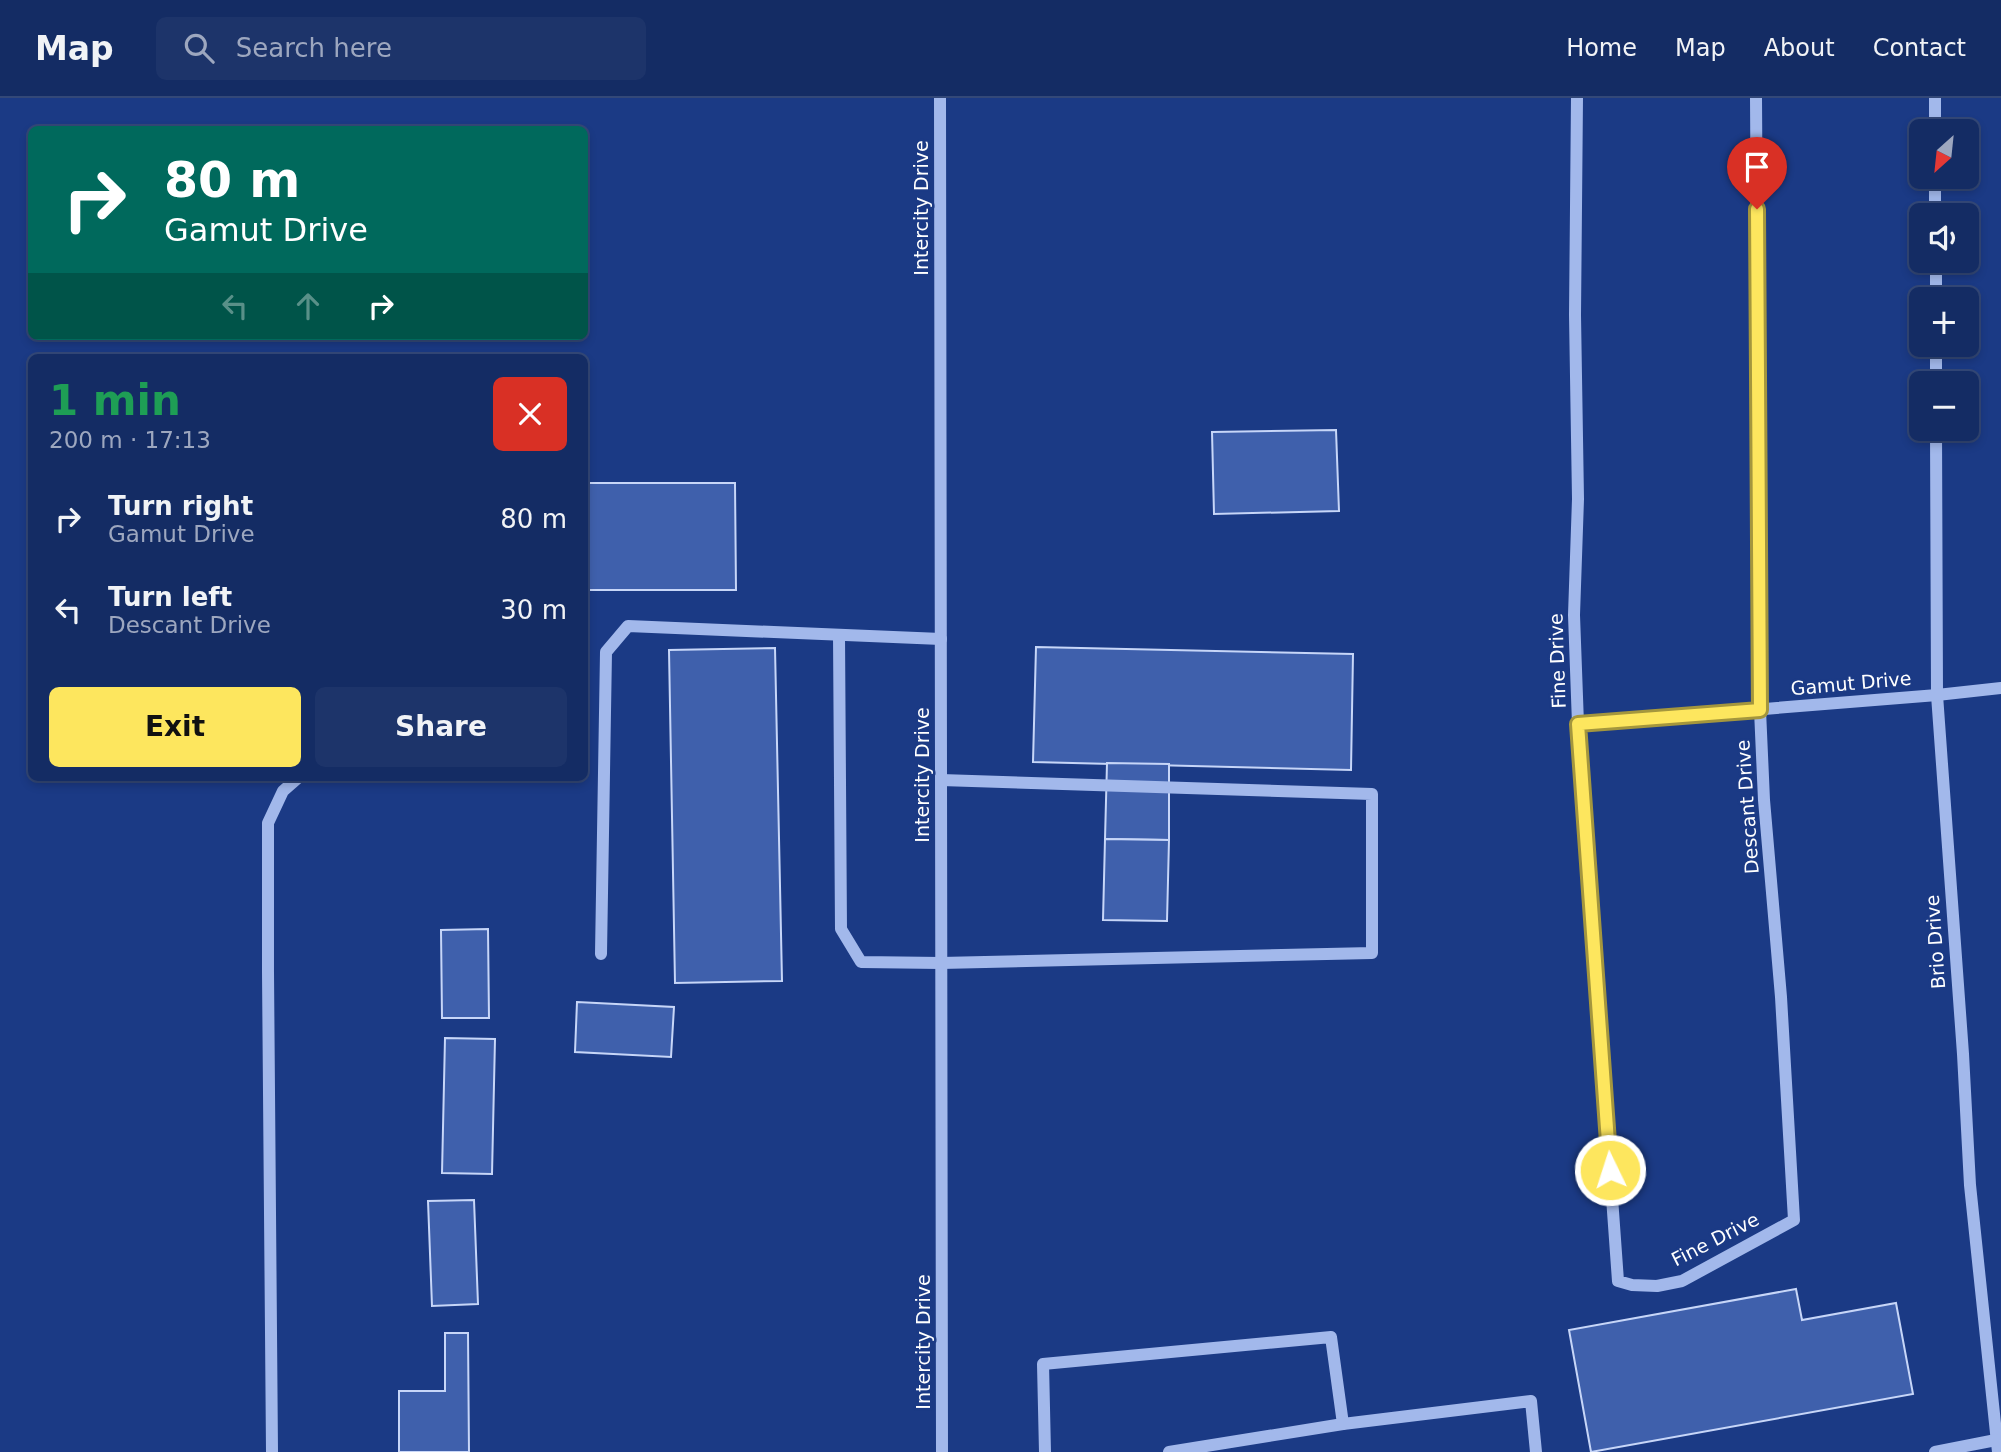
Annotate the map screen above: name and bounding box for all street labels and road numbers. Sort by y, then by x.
street label: Intercity Drive [910,140,932,276]
street label: Fine Drive [1544,613,1570,709]
street label: Gamut Drive [1790,667,1912,699]
street label: Intercity Drive [911,707,933,843]
street label: Descant Drive [1731,739,1763,875]
street label: Brio Drive [1921,894,1949,990]
street label: Fine Drive [1668,1208,1762,1270]
street label: Intercity Drive [912,1274,934,1410]

